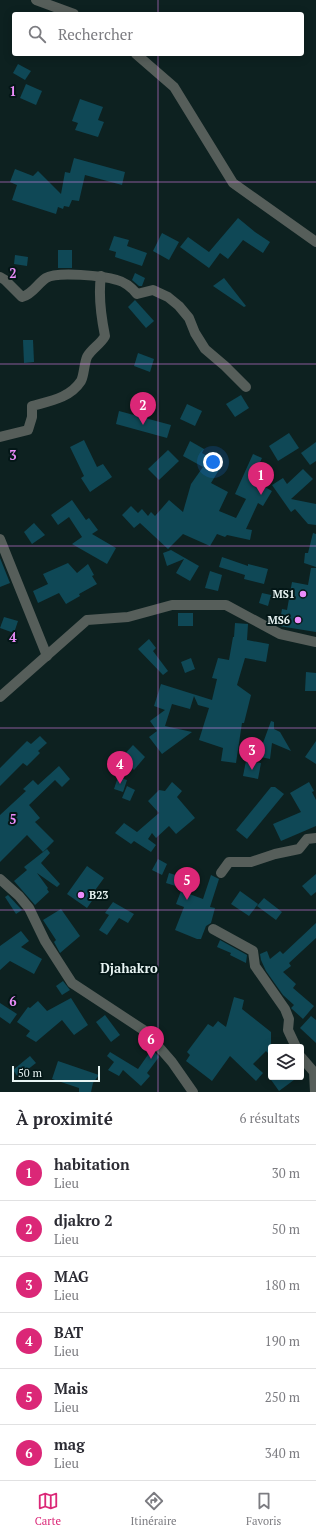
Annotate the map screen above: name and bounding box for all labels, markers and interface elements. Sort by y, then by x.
search box [12,12,304,56]
icon: search [26,23,48,45]
text: Rechercher [58,24,133,44]
text: 1 [9,82,17,100]
text: 2 [9,264,17,282]
pin: 2 [130,392,156,425]
text: 3 [9,446,17,464]
your location [203,452,223,472]
pin: 1 [248,462,274,495]
place label: MS1 [272,587,295,601]
marker: MS1 [298,589,308,599]
place label: MS6 [267,613,290,627]
marker: MS6 [293,615,303,625]
text: 4 [9,628,17,646]
pin: 3 [239,737,265,770]
pin: 4 [107,751,133,784]
text: 5 [9,810,17,828]
pin: 5 [174,867,200,900]
place label: B23 [89,888,109,902]
marker: B23 [76,890,86,900]
district label: Djahakro [100,959,158,977]
text: 6 [9,992,17,1010]
pin: 6 [138,1026,164,1059]
map controls [268,1044,304,1080]
button: layers [268,1044,304,1080]
scale bar [12,1064,100,1083]
text: 50 m [18,1066,42,1080]
text: À proximité [16,1107,113,1130]
text: 6 résultats [240,1109,300,1127]
text: habitation [54,1154,130,1174]
text: 1 [25,1164,33,1182]
text: 30 m [272,1164,300,1182]
text: Lieu [54,1174,79,1192]
text: djakro 2 [54,1210,113,1230]
text: 2 [25,1220,33,1238]
text: 50 m [272,1220,300,1238]
text: Lieu [54,1230,79,1248]
text: MAG [54,1266,89,1286]
text: 3 [25,1276,33,1294]
text: 180 m [265,1276,300,1294]
text: Lieu [54,1286,79,1304]
text: BAT [54,1322,83,1342]
text: 4 [25,1332,33,1350]
text: 190 m [265,1332,300,1350]
text: Lieu [54,1342,79,1360]
text: Mais [54,1378,88,1398]
text: 5 [25,1388,33,1406]
text: 250 m [265,1388,300,1406]
text: Lieu [54,1398,79,1416]
text: mag [54,1434,85,1454]
text: 6 [25,1444,33,1462]
text: 340 m [265,1444,300,1462]
text: Lieu [54,1454,79,1472]
tab: Carte [35,1490,61,1528]
tab: Itinéraire [130,1490,177,1528]
tab: Favoris [246,1490,281,1528]

